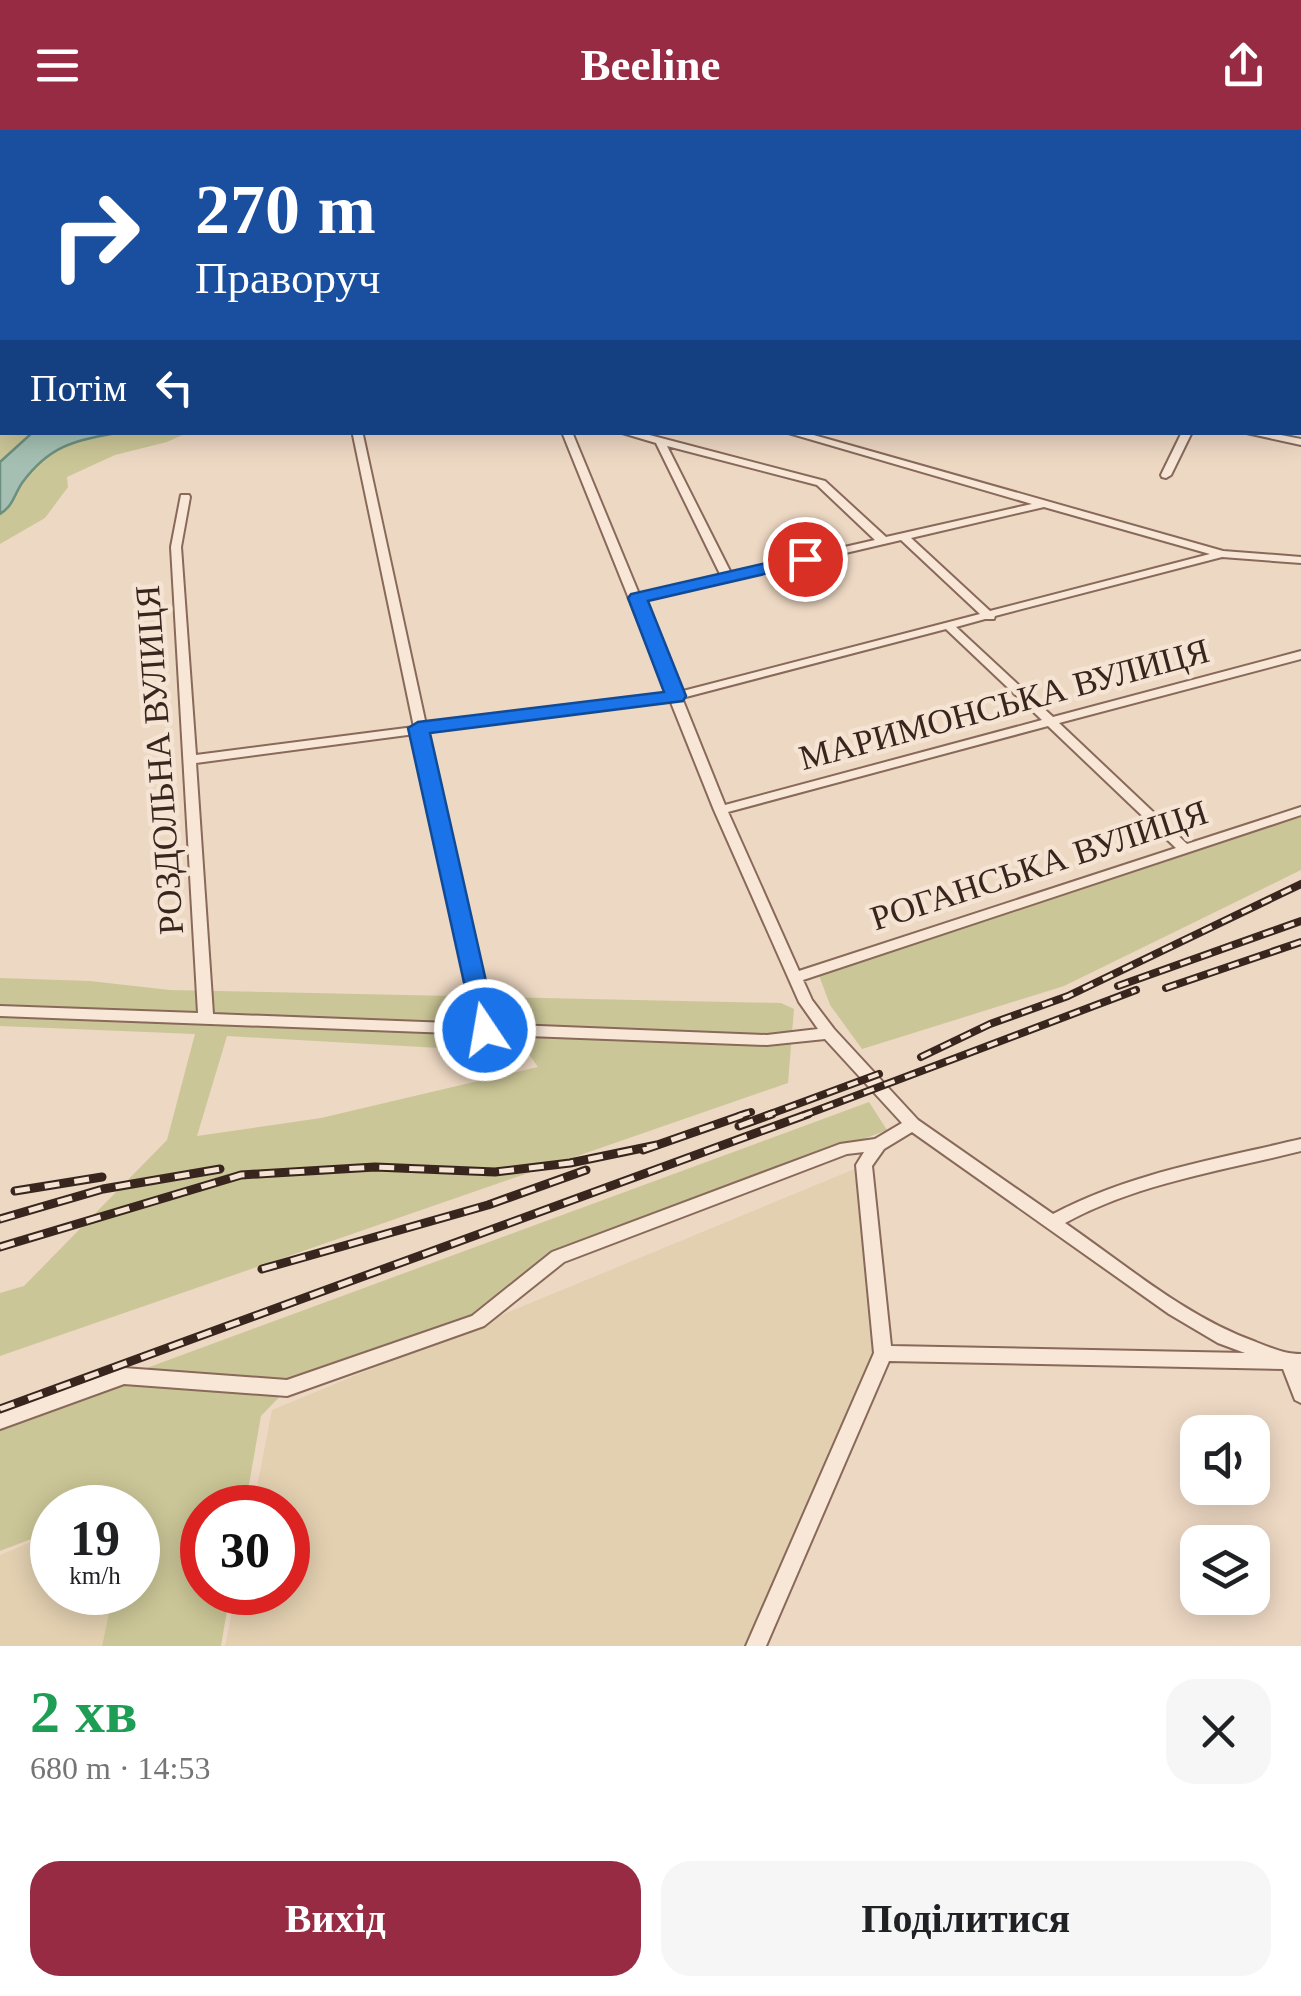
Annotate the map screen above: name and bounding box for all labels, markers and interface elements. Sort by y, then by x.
icon: menu [30,38,85,93]
icon: share [1216,38,1271,93]
text: Beeline [581,40,720,90]
icon: right [30,170,160,300]
text: 270 m [195,171,376,248]
text: Праворуч [195,253,380,303]
icon: left [147,360,202,415]
text: Потім [30,367,127,409]
pin [763,517,848,602]
icon: arrive [778,532,833,587]
street label: РОЗДОЛЬНА ВУЛИЦЯ [128,584,191,936]
street label: МАРИМОНСЬКА ВУЛИЦЯ [795,631,1213,778]
street label: РОГАНСЬКА ВУЛИЦЯ [866,793,1213,938]
position arrow [433,978,537,1082]
map controls [1180,1415,1270,1615]
button: sound [1180,1415,1270,1505]
speed limit sign: 30 [180,1485,310,1615]
text: 19 [70,1510,120,1566]
button: layers [1180,1525,1270,1615]
text: km/h [69,1562,121,1589]
text: 2 хв [30,1679,137,1745]
button: close [1166,1679,1271,1784]
text: 680 m · 14:53 [30,1750,210,1786]
button: Вихід [30,1861,641,1976]
button: Поділитися [661,1861,1271,1976]

